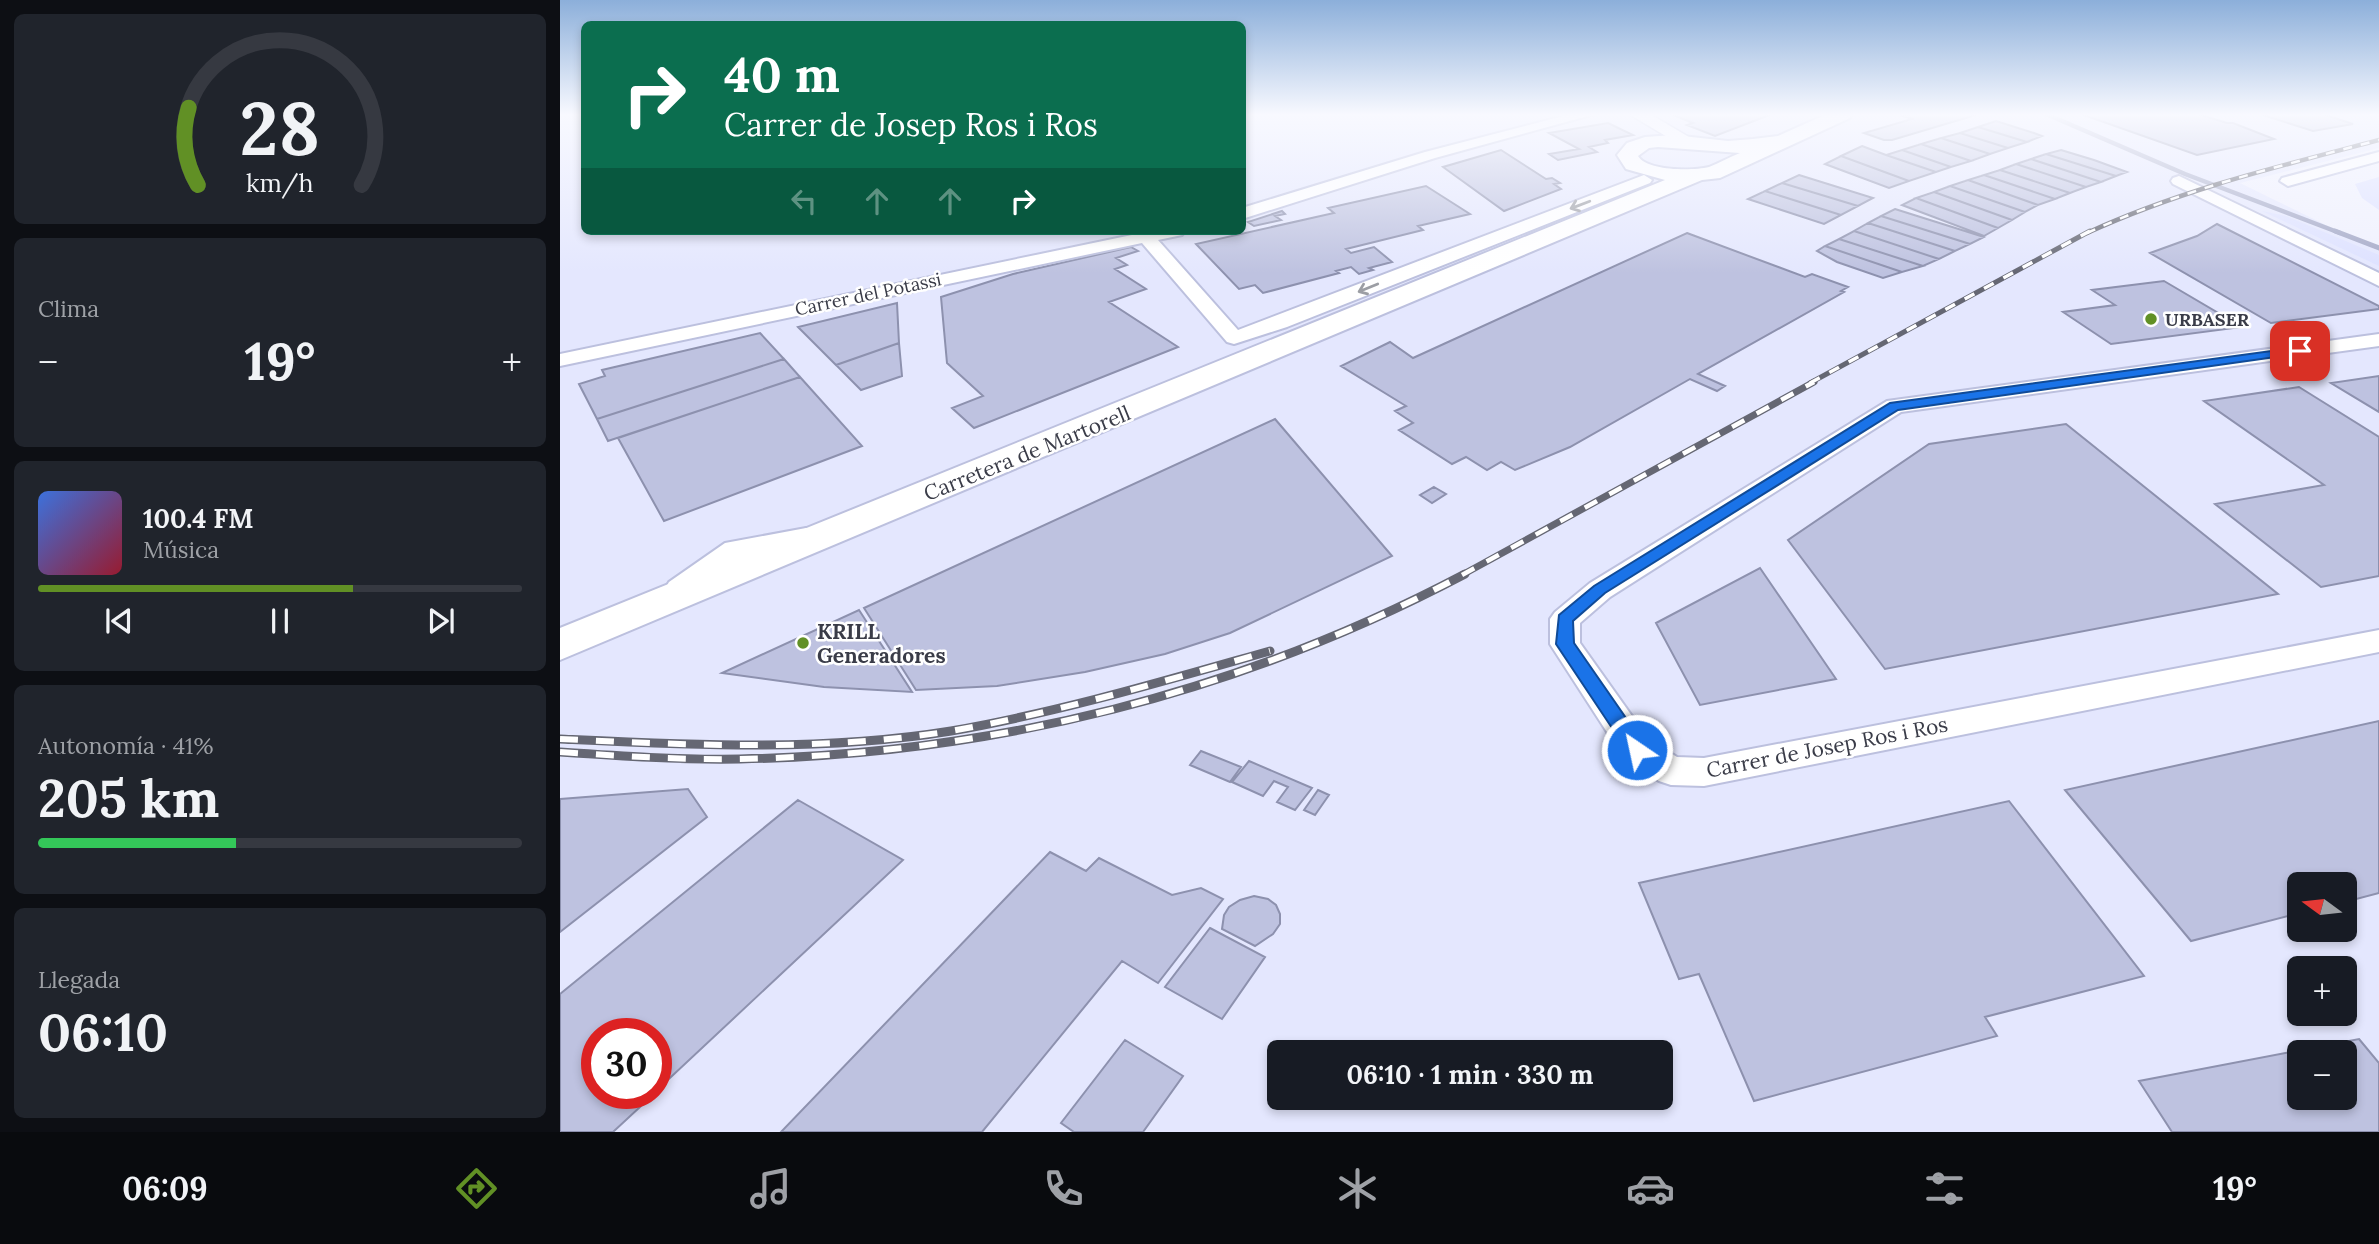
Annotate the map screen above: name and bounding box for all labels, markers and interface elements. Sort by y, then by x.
text: 40 m [724,43,840,105]
icon: right [609,49,700,140]
text: 28 [240,82,320,175]
text: Carrer de Josep Ros i Ros [724,104,1098,145]
text: km/h [246,167,314,199]
icon: left [785,182,823,220]
icon: ahead [858,182,896,220]
icon: ahead [931,182,969,220]
icon: right [1004,182,1042,220]
one-way arrow [1570,199,1591,212]
street label: Carrer del Potassi [793,267,943,321]
one-way arrow [1358,283,1380,296]
text: Clima [38,294,99,323]
place label: URBASER [2165,308,2250,331]
marker: URBASER [2143,311,2159,327]
pin [2270,321,2330,381]
text: 19° [245,328,315,394]
icon: arrive [2281,332,2319,370]
text: − [38,338,58,386]
text: + [502,338,522,386]
street label: Carretera de Martorell [920,399,1134,507]
text: 100.4 FM [143,502,253,535]
text: Música [143,535,219,564]
icon: previous [100,602,138,640]
icon: pause [261,602,299,640]
icon: next [422,602,460,640]
place label: KRILL Generadores [817,618,946,669]
marker: KRILL Generadores [795,635,811,651]
street label: Carrer de Josep Ros i Ros [1704,710,1950,784]
position arrow [1600,713,1674,787]
text: Autonomía · 41% [38,731,214,760]
text: 205 km [38,765,219,831]
north arrow [2287,872,2357,942]
map controls [2287,872,2357,1110]
button: + [2287,956,2357,1026]
text: Llegada [38,965,120,994]
text: 06:10 [38,999,168,1065]
speed limit sign: 30 [581,1018,672,1109]
button: − [2287,1040,2357,1110]
text: 06:10 · 1 min · 330 m [1346,1058,1594,1091]
icon: directions [452,1164,501,1213]
icon: music [746,1164,795,1213]
icon: phone [1039,1164,1088,1213]
icon: climate [1333,1164,1382,1213]
icon: car [1626,1164,1675,1213]
icon: filters [1920,1164,1969,1213]
text: 06:09 [122,1168,208,1209]
text: 19° [2213,1168,2257,1209]

